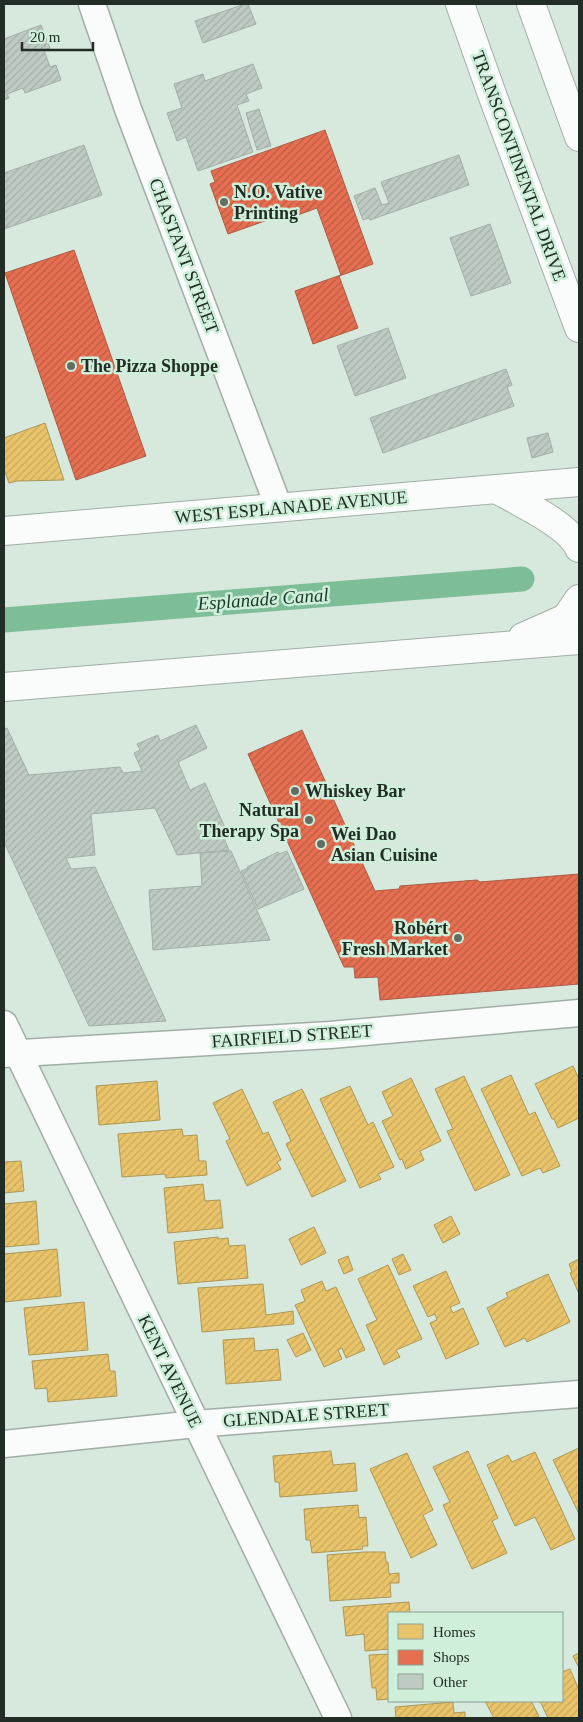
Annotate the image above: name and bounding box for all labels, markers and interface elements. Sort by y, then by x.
scale bar [22,20,94,52]
text: 20 m [30,29,61,45]
street label: TRANSCONTINENTAL DRIVE [468,48,570,284]
street label: CHASTANT STREET [145,176,223,336]
place label: N.O. Vative Printing [234,182,323,223]
marker: N.O. Vative Printing [218,196,230,208]
place label: The Pizza Shoppe [81,356,218,376]
marker: The Pizza Shoppe [65,360,77,372]
street label: WEST ESPLANADE AVENUE [174,487,408,527]
water label: Esplanade Canal [196,584,329,614]
place label: Whiskey Bar [305,781,406,801]
marker: Whiskey Bar [289,785,301,797]
place label: Natural Therapy Spa [199,800,299,841]
marker: Natural Therapy Spa [303,814,315,826]
place label: Wei Dao Asian Cuisine [331,824,438,865]
marker: Wei Dao Asian Cuisine [315,838,327,850]
place label: Robért Fresh Market [342,918,448,959]
marker: Robért Fresh Market [452,932,464,944]
street label: FAIRFIELD STREET [211,1020,373,1052]
street label: KENT AVENUE [134,1311,206,1431]
street label: GLENDALE STREET [222,1399,390,1431]
legend [388,1612,563,1702]
text: Homes [433,1624,476,1640]
text: Shops [433,1649,470,1665]
text: Other [433,1674,467,1690]

